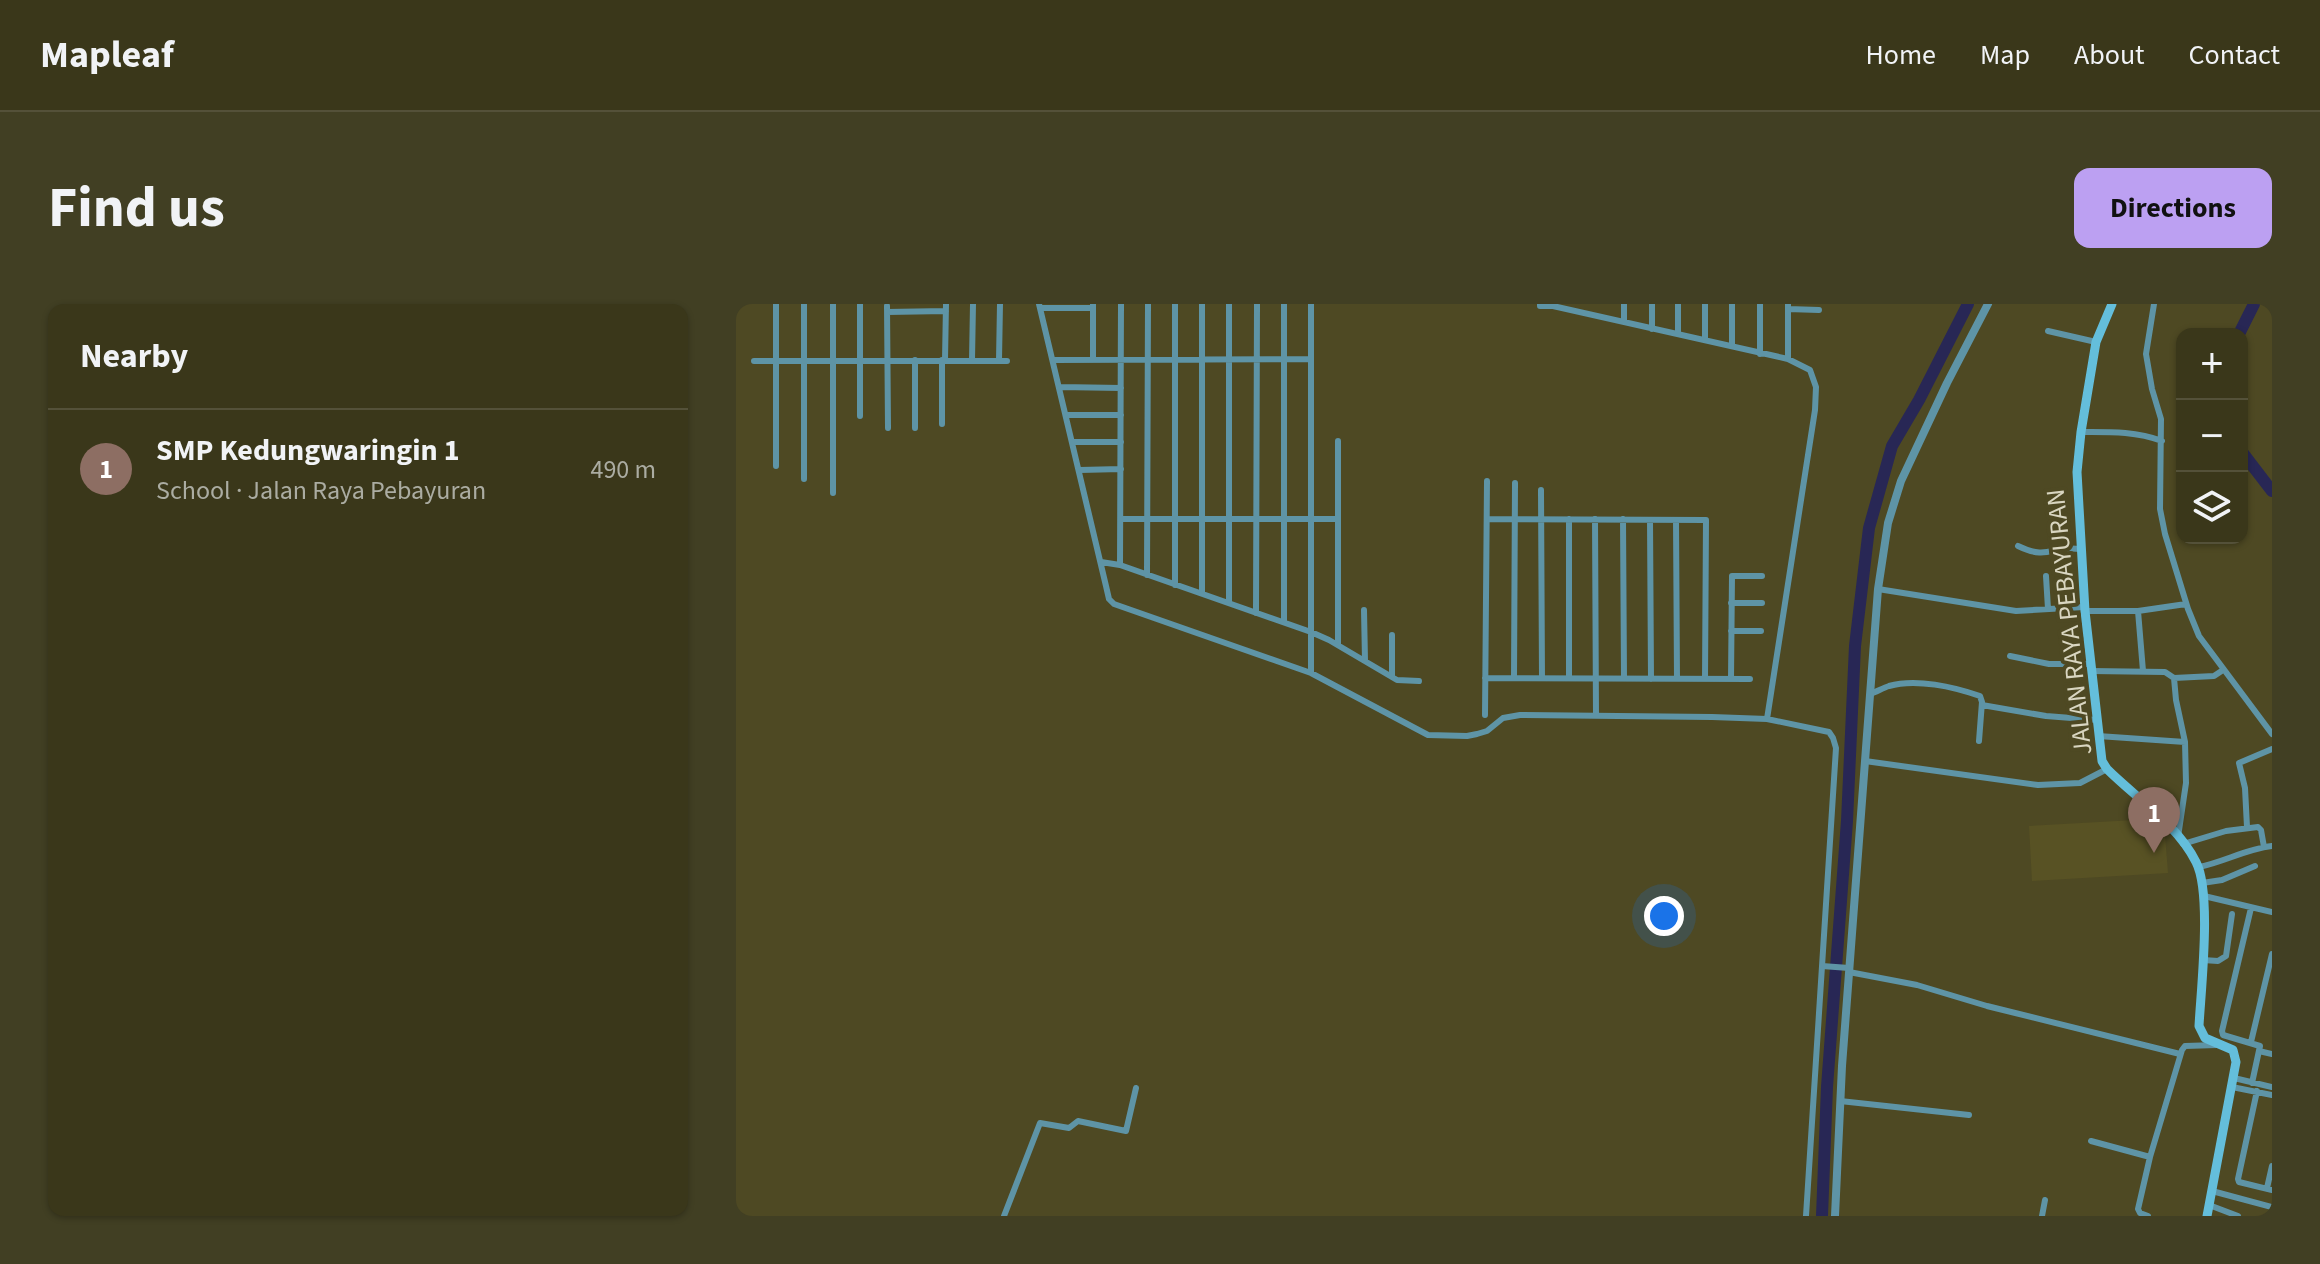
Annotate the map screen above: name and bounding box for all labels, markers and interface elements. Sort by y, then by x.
text: Mapleaf [40,28,174,82]
text: Home [1865,35,1936,75]
text: Map [1980,35,2030,75]
text: About [2074,35,2145,75]
text: Contact [2189,35,2280,75]
button: Directions [2074,168,2272,248]
text: Find us [48,169,225,248]
map controls [2176,328,2248,544]
button: + [2176,328,2248,400]
text: Nearby [80,332,188,381]
button: − [2176,400,2248,472]
text: SMP Kedungwaringin 1 [156,429,460,472]
text: 1 [99,451,113,488]
text: 490 m [590,451,656,488]
text: School · Jalan Raya Pebayuran [156,472,486,509]
button: layers [2176,472,2248,544]
street label: JALAN RAYA PEBAYURAN [2037,487,2101,757]
pin: 1 [2128,787,2180,853]
your location [1644,896,1684,936]

